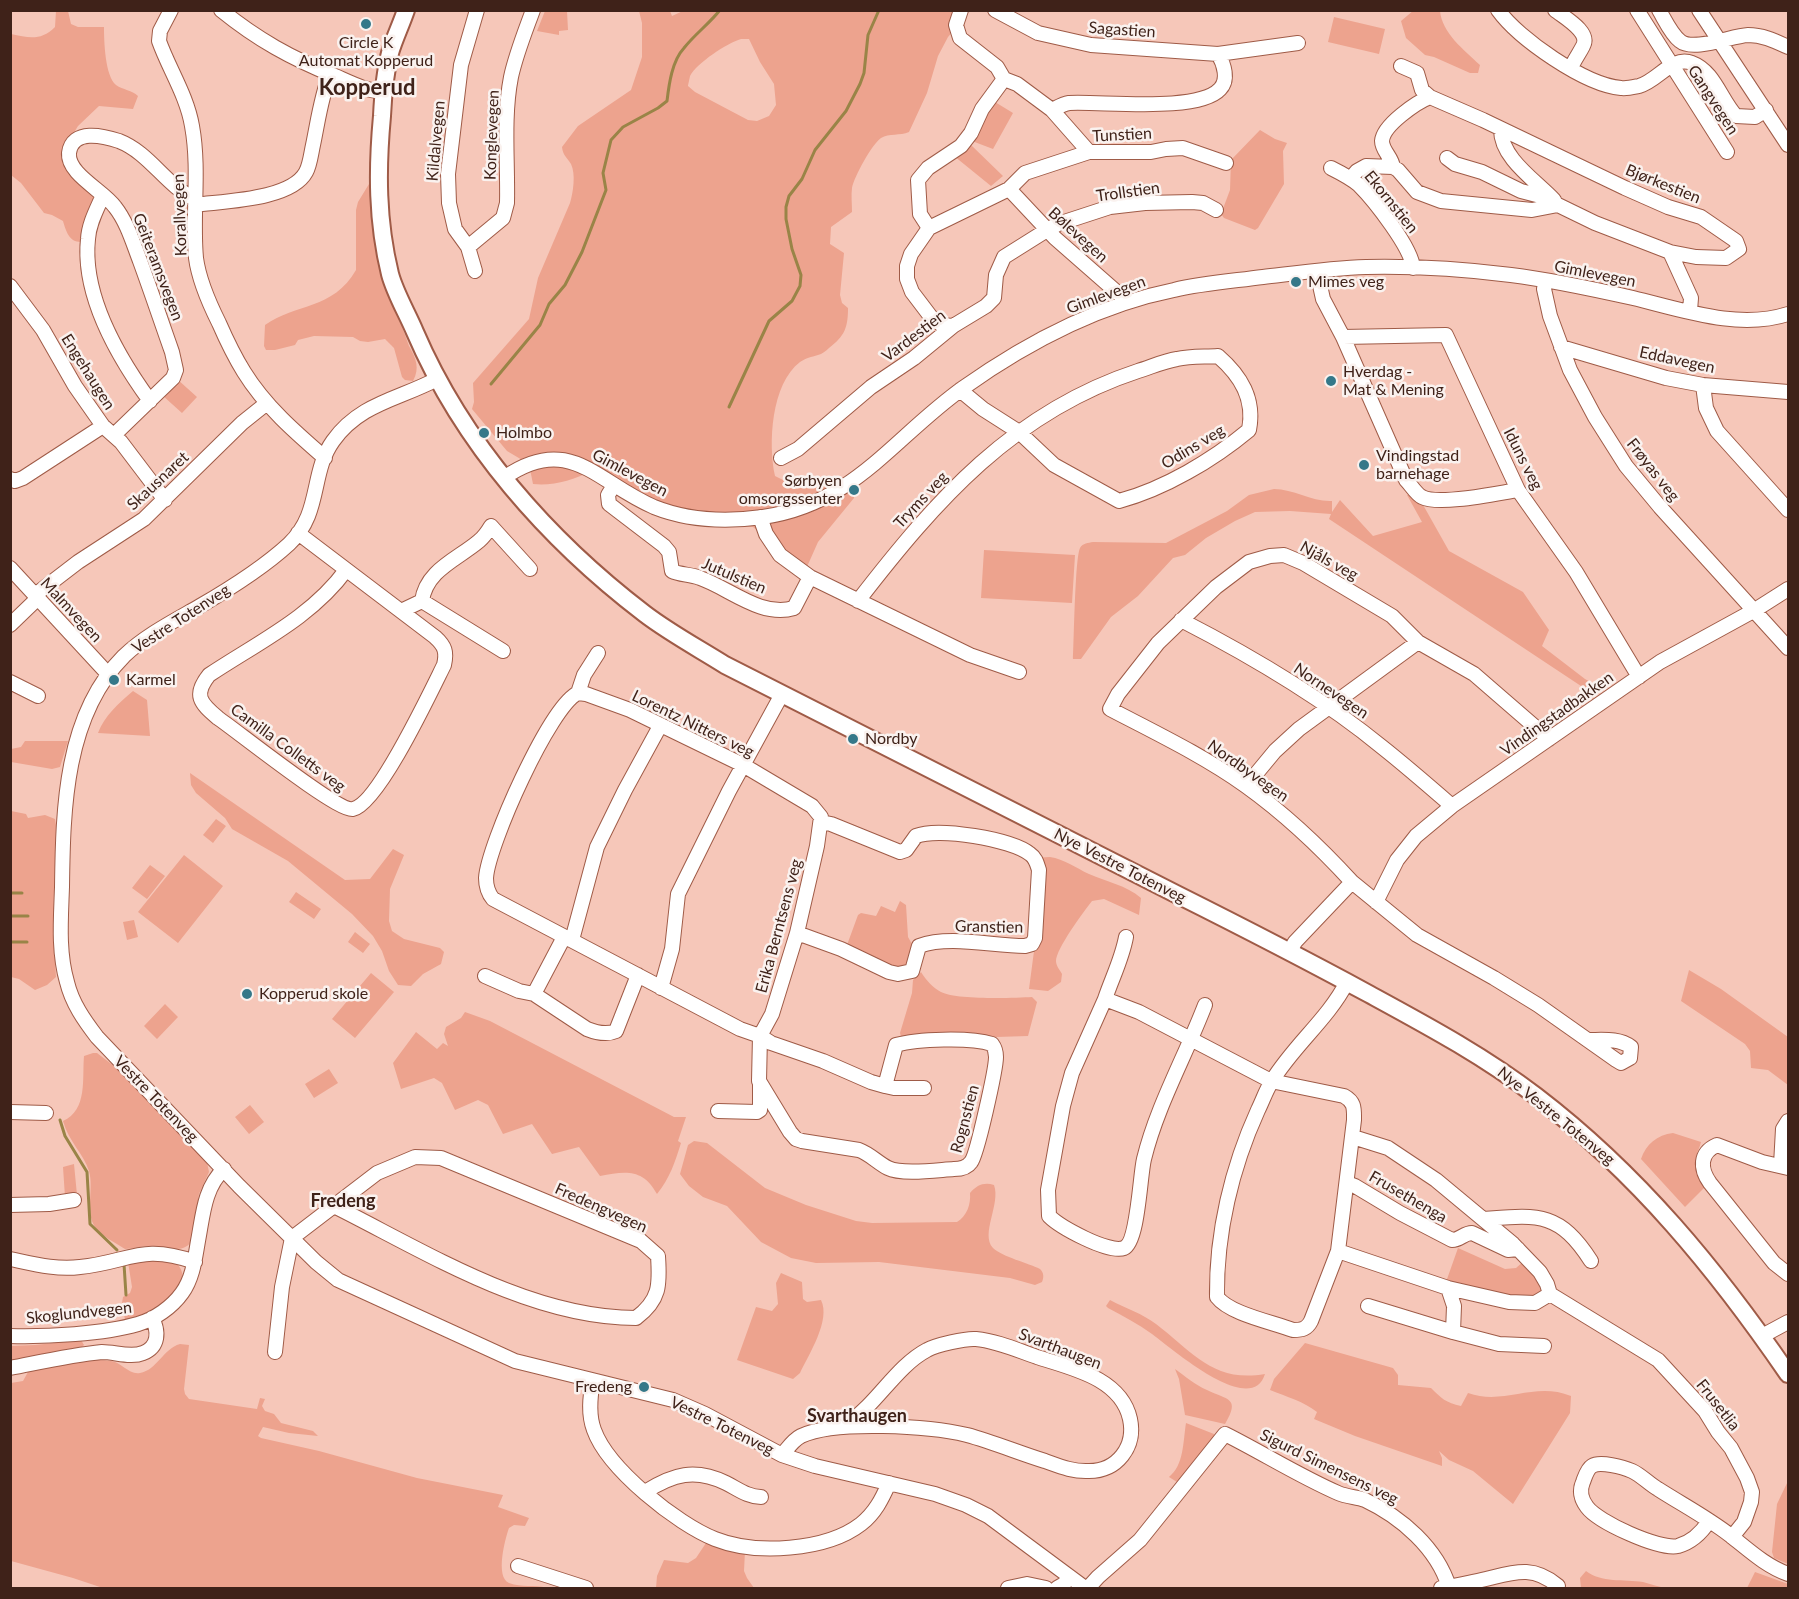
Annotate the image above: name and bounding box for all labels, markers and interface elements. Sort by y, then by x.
marker: Circle K Automat Kopperud [359,17,373,31]
street label: Sagastien [1088,18,1156,42]
place label: Circle K Automat Kopperud [299,33,433,71]
street label: Gangvegen [1683,62,1743,138]
district label: Kopperud [319,75,415,101]
street label: Konglevegen [481,89,503,181]
street label: Kildalvegen [423,100,449,182]
street label: Tunstien [1092,124,1152,146]
street label: Bjørkestien [1623,160,1703,208]
street label: Ekornstien [1360,167,1422,237]
street label: Korallvegen [169,174,191,256]
street label: Trollstien [1095,178,1161,206]
street label: Bølevegen [1044,203,1112,267]
street label: Geiteramsvegen [129,210,187,324]
street label: Gimlevegen [1553,257,1637,291]
street label: Gimlevegen [1064,272,1148,318]
place label: Mimes veg [1308,272,1384,292]
marker: Mimes veg [1289,275,1303,289]
street label: Vardestien [878,306,950,366]
street label: Engehaugen [57,330,119,414]
street label: Eddavegen [1638,343,1716,377]
place label: Hverdag - Mat & Mening [1343,362,1444,400]
marker: Hverdag - Mat & Mening [1324,374,1338,388]
street label: Odins veg [1158,421,1228,473]
place label: Holmbo [496,423,552,443]
street label: Iduns veg [1499,425,1547,493]
marker: Holmbo [477,426,491,440]
street label: Frøyas veg [1622,435,1684,505]
street label: Gimlevegen [589,445,671,501]
place label: Vindingstad barnehage [1376,446,1459,484]
street label: Skausnaret [123,448,193,514]
marker: Vindingstad barnehage [1357,458,1371,472]
street label: Tryms veg [890,468,952,532]
place label: Sørbyen omsorgssenter [739,471,842,509]
marker: Sørbyen omsorgssenter [847,483,861,497]
street label: Njåls veg [1297,537,1361,585]
street label: Jutulstien [699,554,769,598]
street label: Malmvegen [36,574,106,646]
street label: Vestre Totenveg [128,580,234,658]
street label: Nornevegen [1290,659,1372,723]
street label: Vindingstadbakken [1497,668,1617,760]
place label: Karmel [126,670,176,690]
marker: Karmel [107,673,121,687]
street label: Lorentz Nitters veg [629,686,757,762]
street label: Camilla Colletts veg [227,700,349,796]
place label: Nordby [865,729,918,749]
marker: Nordby [846,732,860,746]
street label: Nordbyvegen [1204,736,1292,806]
street label: Nye Vestre Totenveg [1051,824,1189,908]
street label: Erika Berntsens veg [752,857,806,995]
street label: Granstien [955,917,1023,937]
place label: Kopperud skole [259,984,368,1004]
marker: Kopperud skole [240,987,254,1001]
street label: Vestre Totenveg [110,1052,202,1146]
street label: Nye Vestre Totenveg [1493,1063,1619,1169]
street label: Rognstien [947,1083,983,1155]
street label: Frusethenga [1366,1167,1450,1227]
street label: Fredengvegen [552,1179,650,1237]
district label: Fredeng [310,1190,376,1212]
street label: Skoglundvegen [25,1298,133,1328]
street label: Svarthaugen [1016,1324,1104,1374]
street label: Frusetlia [1692,1376,1744,1434]
place label: Fredeng [575,1377,632,1397]
marker: Fredeng [637,1380,651,1394]
street label: Vestre Totenveg [667,1393,777,1459]
district label: Svarthaugen [807,1405,907,1427]
street label: Sigurd Simensens veg [1257,1425,1401,1509]

